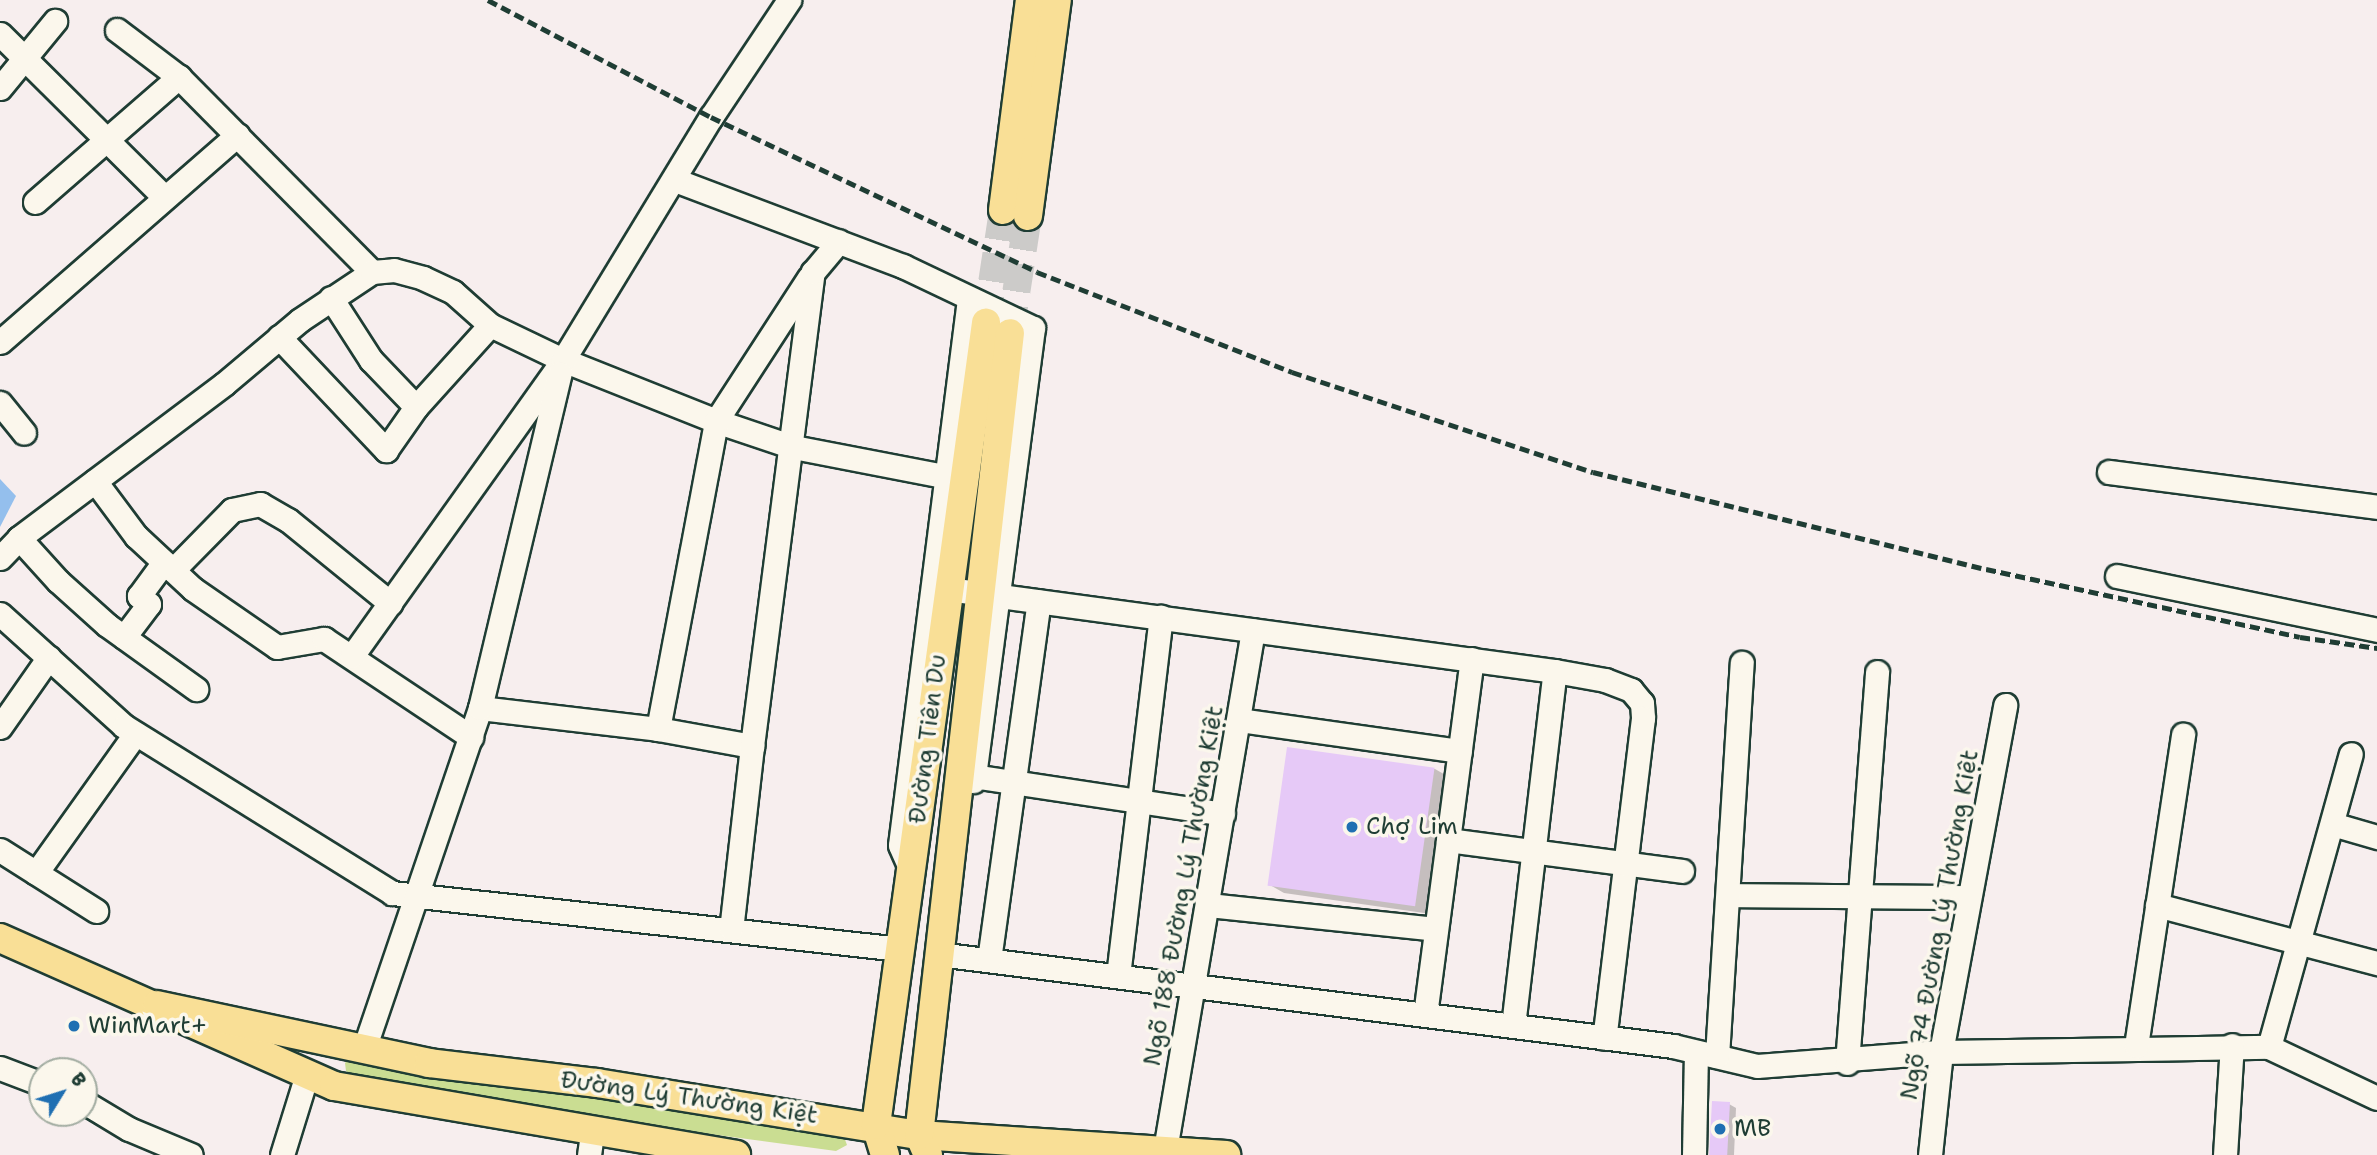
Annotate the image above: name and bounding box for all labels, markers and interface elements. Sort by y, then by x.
street label: Đường Tiên Du [903,653,953,825]
street label: Ngõ 188 Đường Lý Thường Kiệt [1138,704,1230,1068]
street label: Ngõ 74 Đường Lý Thường Kiệt [1895,748,1985,1102]
place label: Chợ Lim [1366,813,1458,841]
marker: Chợ Lim [1344,819,1360,835]
place label: WinMart+ [88,1012,208,1040]
marker: WinMart+ [66,1018,82,1034]
north arrow [28,1057,98,1127]
street label: Đường Lý Thường Kiệt [559,1066,819,1130]
text: B [65,1068,92,1092]
place label: MB [1734,1115,1771,1143]
marker: MB [1712,1121,1728,1137]

